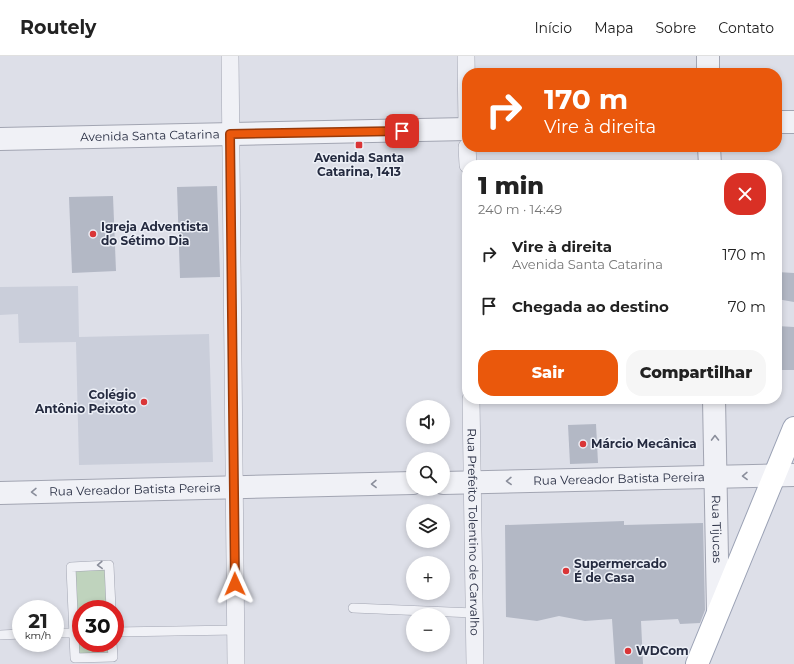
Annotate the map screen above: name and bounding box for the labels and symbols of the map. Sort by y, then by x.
pin [385,114,419,148]
street label: Avenida Santa Catarina [80,126,220,144]
marker: Avenida Santa Catarina, 1413 [354,140,364,150]
place label: Avenida Santa Catarina, 1413 [313,150,404,179]
place label: Igreja Adventista do Sétimo Dia [101,219,208,248]
marker: Igreja Adventista do Sétimo Dia [88,229,98,239]
place label: Colégio Antônio Peixoto [34,387,136,416]
marker: Colégio Antônio Peixoto [139,397,149,407]
street label: Rua Prefeito Tolentino de Carvalho [464,428,483,636]
one-way arrow [711,435,719,441]
place label: Márcio Mecânica [591,436,697,451]
marker: Márcio Mecânica [578,439,588,449]
street label: Rua Vereador Batista Pereira [533,469,705,488]
one-way arrow [742,472,748,480]
one-way arrow [506,477,512,485]
street label: Rua Vereador Batista Pereira [49,480,221,499]
one-way arrow [371,480,377,488]
one-way arrow [31,488,37,496]
street label: Rua Tijucas [709,495,725,563]
place label: Supermercado É de Casa [574,556,667,585]
one-way arrow [97,561,103,570]
position arrow [214,563,256,605]
marker: Supermercado É de Casa [561,566,571,576]
speed limit sign: 30 [72,600,124,652]
place label: WDCom [636,643,689,658]
marker: WDCom [623,646,633,656]

